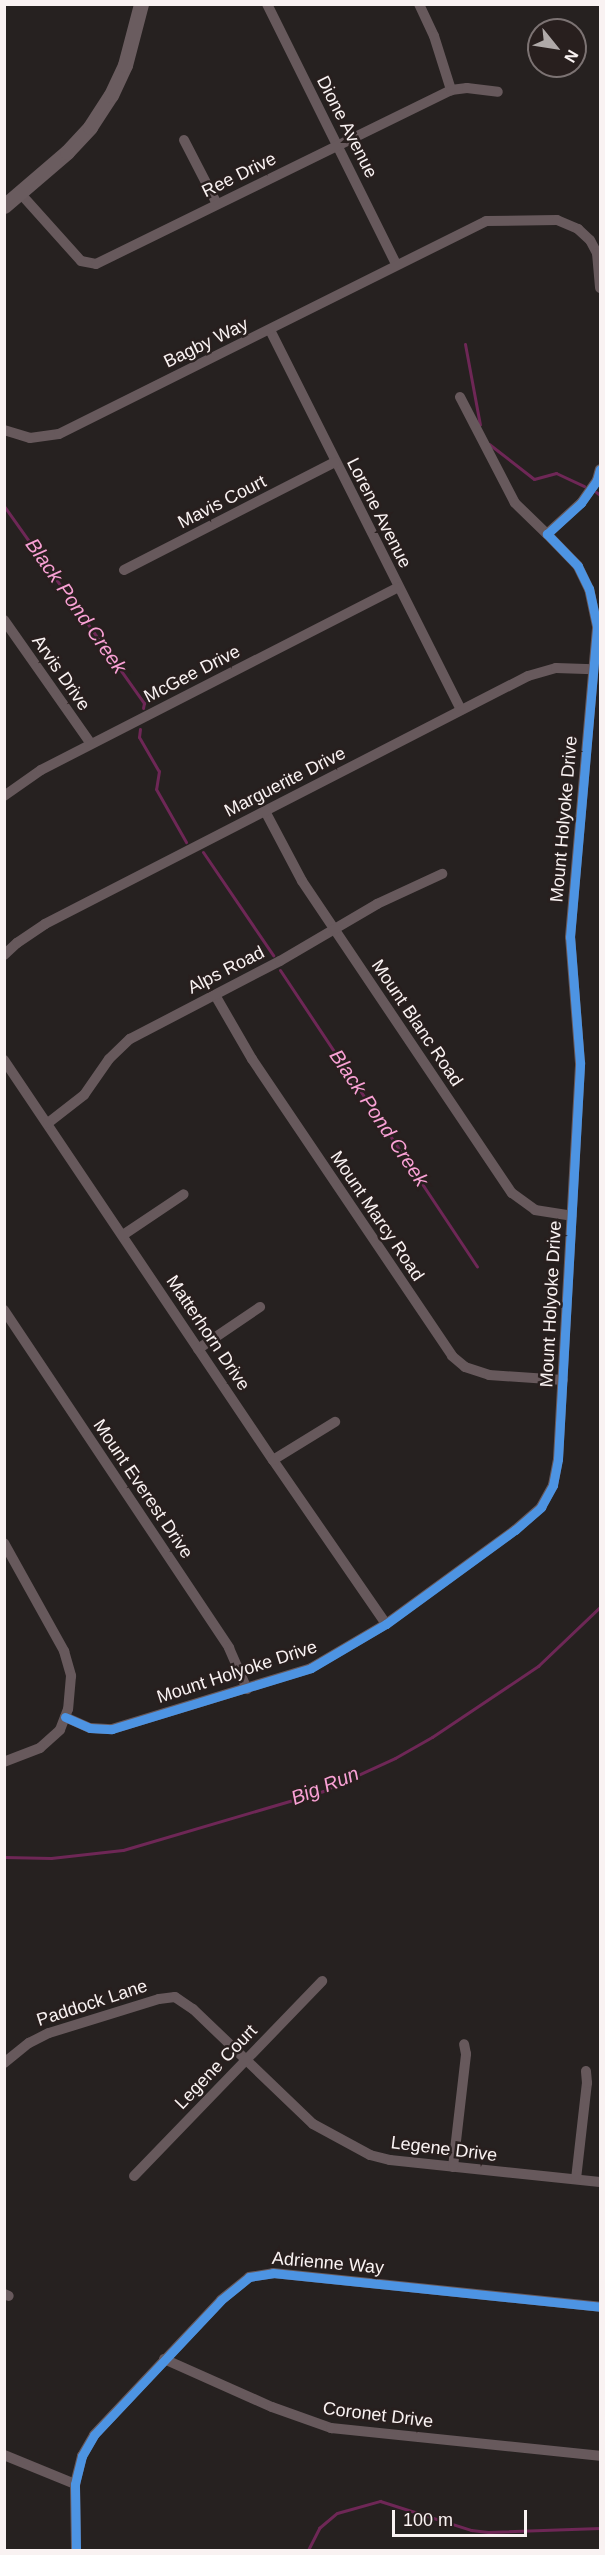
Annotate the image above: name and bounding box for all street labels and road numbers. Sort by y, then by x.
street label: Dione Avenue [312,72,382,182]
street label: Ree Drive [198,148,280,202]
street label: Bagby Way [160,313,252,373]
street label: Lorene Avenue [342,454,416,572]
street label: Mavis Court [174,471,270,533]
street label: Arvis Drive [27,631,95,715]
street label: McGee Drive [140,641,244,707]
street label: Mount Holyoke Drive [546,735,582,903]
street label: Marguerite Drive [221,742,349,822]
street label: Alps Road [184,942,268,998]
street label: Mount Blanc Road [367,956,467,1090]
street label: Mount Marcy Road [326,1147,428,1285]
street label: Mount Holyoke Drive [536,1220,566,1388]
street label: Matterhorn Drive [162,1271,254,1395]
street label: Mount Everest Drive [88,1415,198,1563]
street label: Mount Holyoke Drive [154,1636,320,1708]
street label: Paddock Lane [34,1975,150,2031]
street label: Legene Court [170,2020,262,2114]
street label: Legene Drive [390,2132,498,2166]
street label: Adrienne Way [271,2247,385,2279]
street label: Coronet Drive [322,2398,434,2432]

